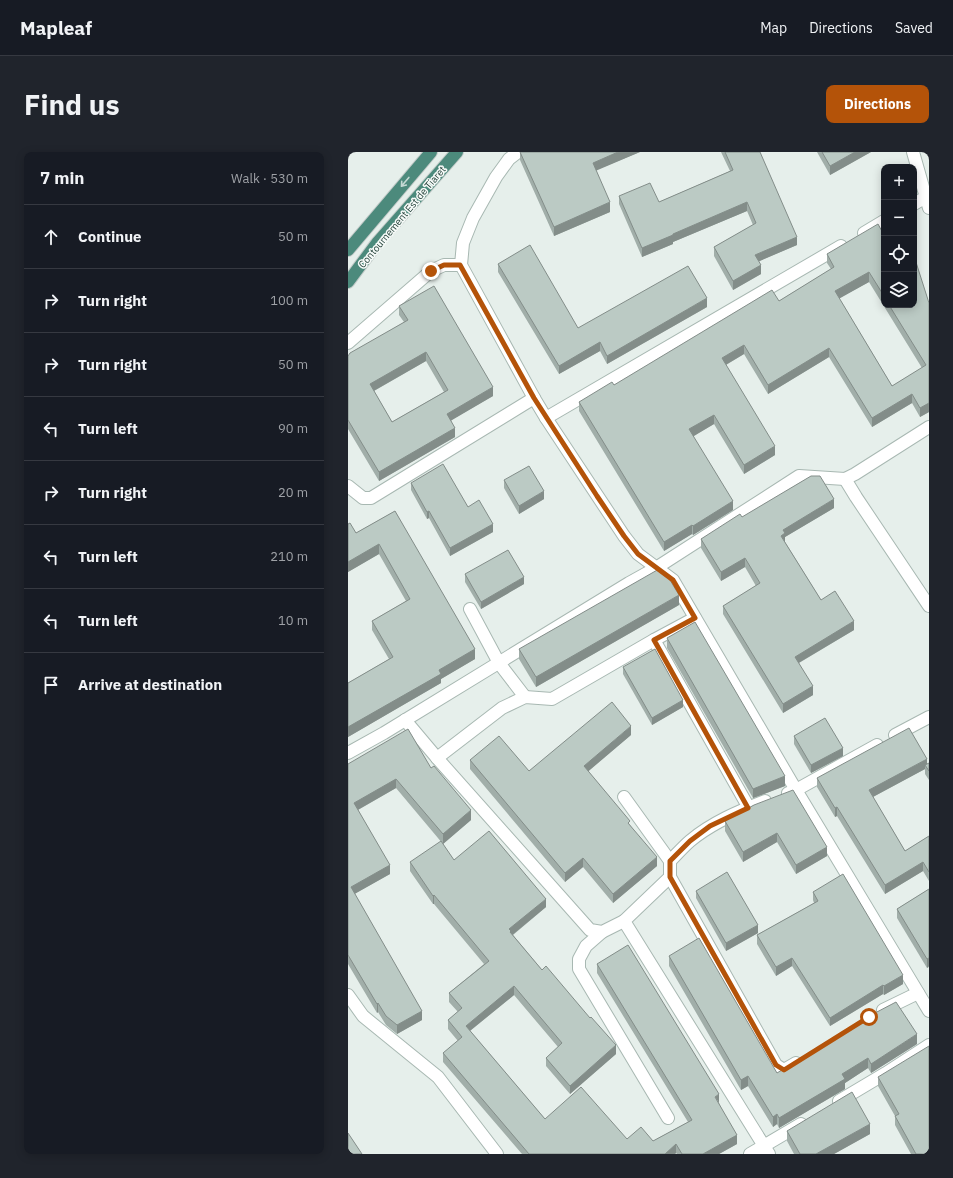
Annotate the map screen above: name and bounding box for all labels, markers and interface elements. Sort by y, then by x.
text: Mapleaf [20,16,92,40]
text: Map [760,19,787,37]
text: Directions [809,19,873,37]
text: Saved [895,19,933,37]
button: Directions [826,85,929,123]
text: Find us [24,86,120,123]
street label: Contournement Est de Tiaret [356,163,449,271]
map controls [881,164,917,308]
button: + [881,164,917,200]
text: 7 min [40,167,84,189]
text: Walk · 530 m [231,170,308,187]
one-way arrow [401,176,410,187]
button: − [881,200,917,236]
icon: ahead [40,226,62,248]
text: Continue [78,227,142,246]
text: 50 m [278,228,308,245]
button: locate [881,236,917,272]
route end [422,262,440,280]
button: layers [881,272,917,308]
icon: right [40,290,62,312]
text: Turn right [78,291,147,310]
text: 100 m [270,292,308,309]
icon: right [40,354,62,376]
text: Turn right [78,355,147,374]
text: 50 m [278,356,308,373]
icon: left [40,418,62,440]
text: Turn left [78,419,138,438]
text: 90 m [278,420,308,437]
icon: right [40,482,62,504]
text: Turn right [78,483,147,502]
text: 20 m [278,484,308,501]
icon: left [40,546,62,568]
text: Turn left [78,547,138,566]
text: 210 m [270,548,308,565]
icon: left [40,610,62,632]
text: Turn left [78,611,138,630]
text: 10 m [278,612,308,629]
icon: arrive [40,674,62,696]
text: Arrive at destination [78,675,222,694]
route start [860,1008,878,1026]

